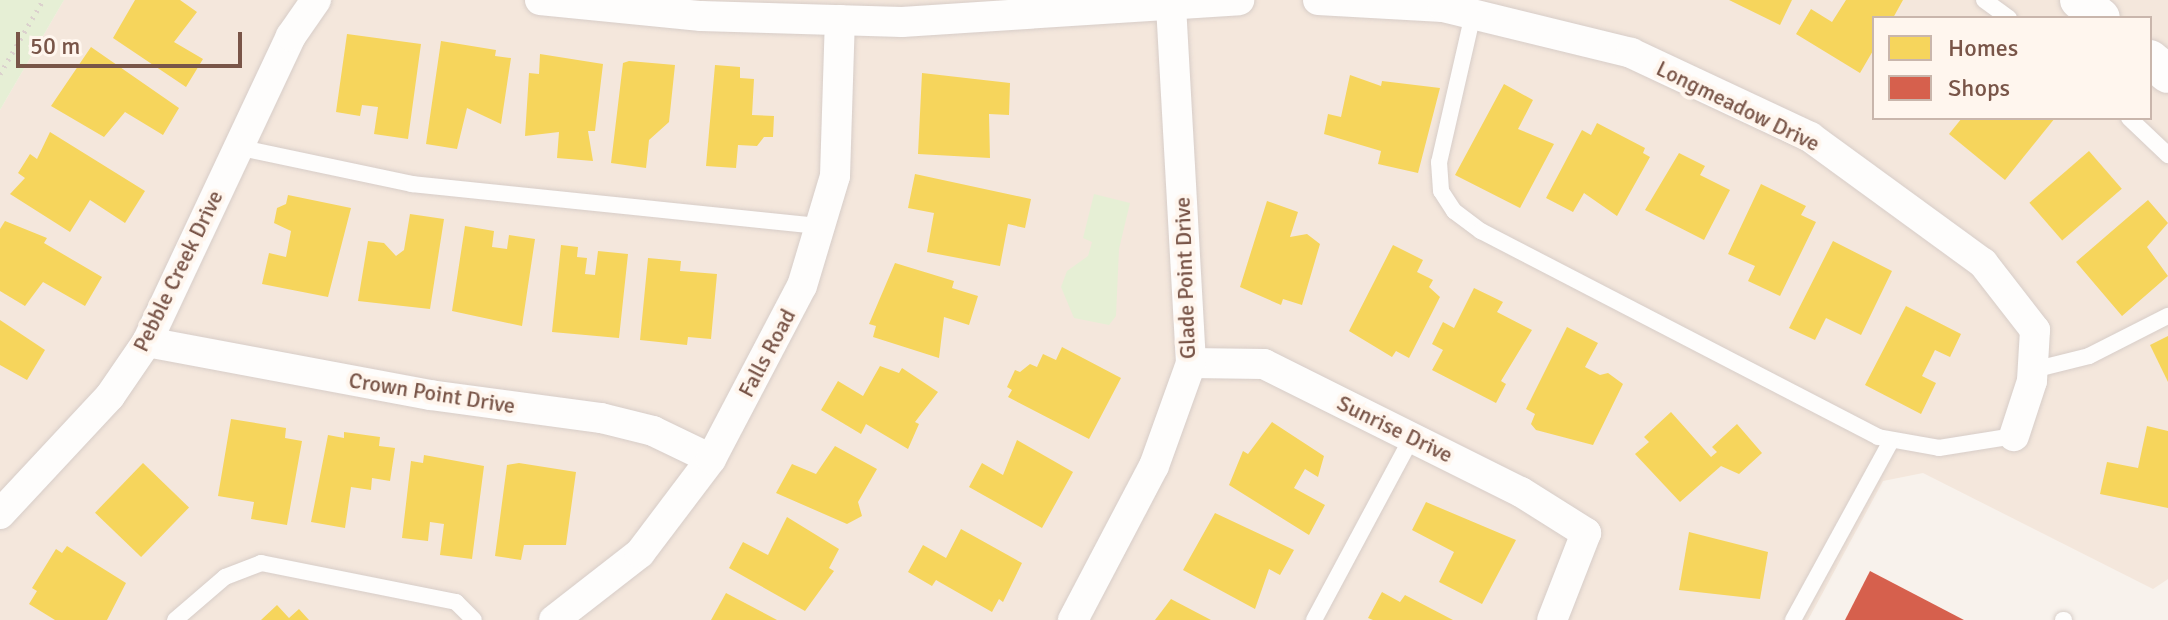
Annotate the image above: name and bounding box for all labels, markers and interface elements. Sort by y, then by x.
scale bar [20,16,246,66]
legend [1872,16,2152,120]
text: 50 m [30,31,80,61]
text: Homes [1948,33,2018,63]
street label: Longmeadow Drive [1652,55,1824,157]
text: Shops [1948,73,2010,103]
street label: Pebble Creek Drive [127,186,229,356]
street label: Glade Point Drive [1169,196,1201,360]
street label: Falls Road [733,304,801,402]
street label: Crown Point Drive [347,367,517,419]
street label: Sunrise Drive [1333,390,1457,468]

